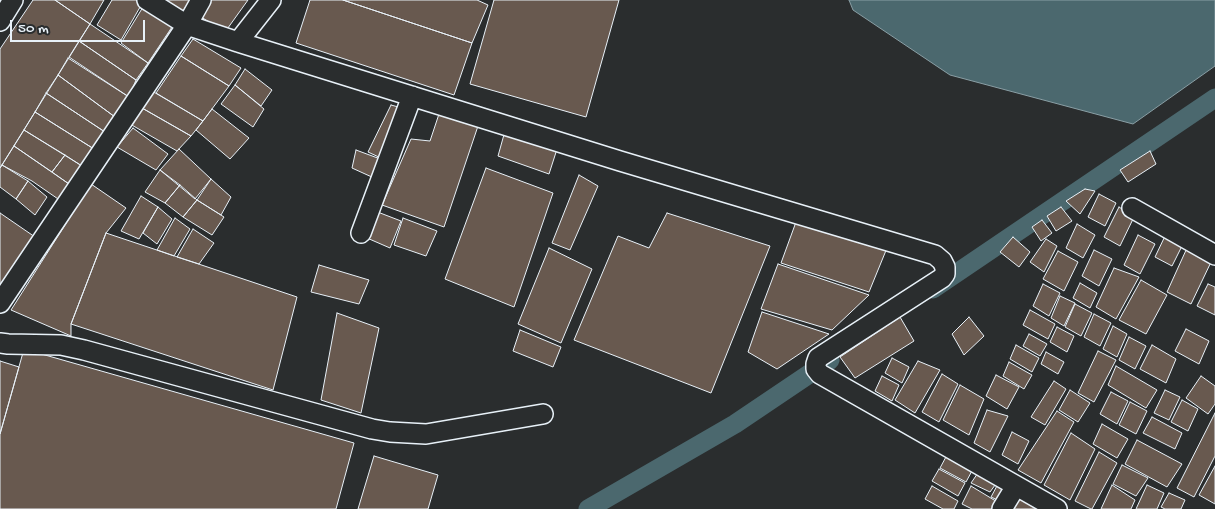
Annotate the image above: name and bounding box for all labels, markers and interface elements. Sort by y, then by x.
scale bar [12,10,148,42]
text: 50 m [18,20,49,38]

